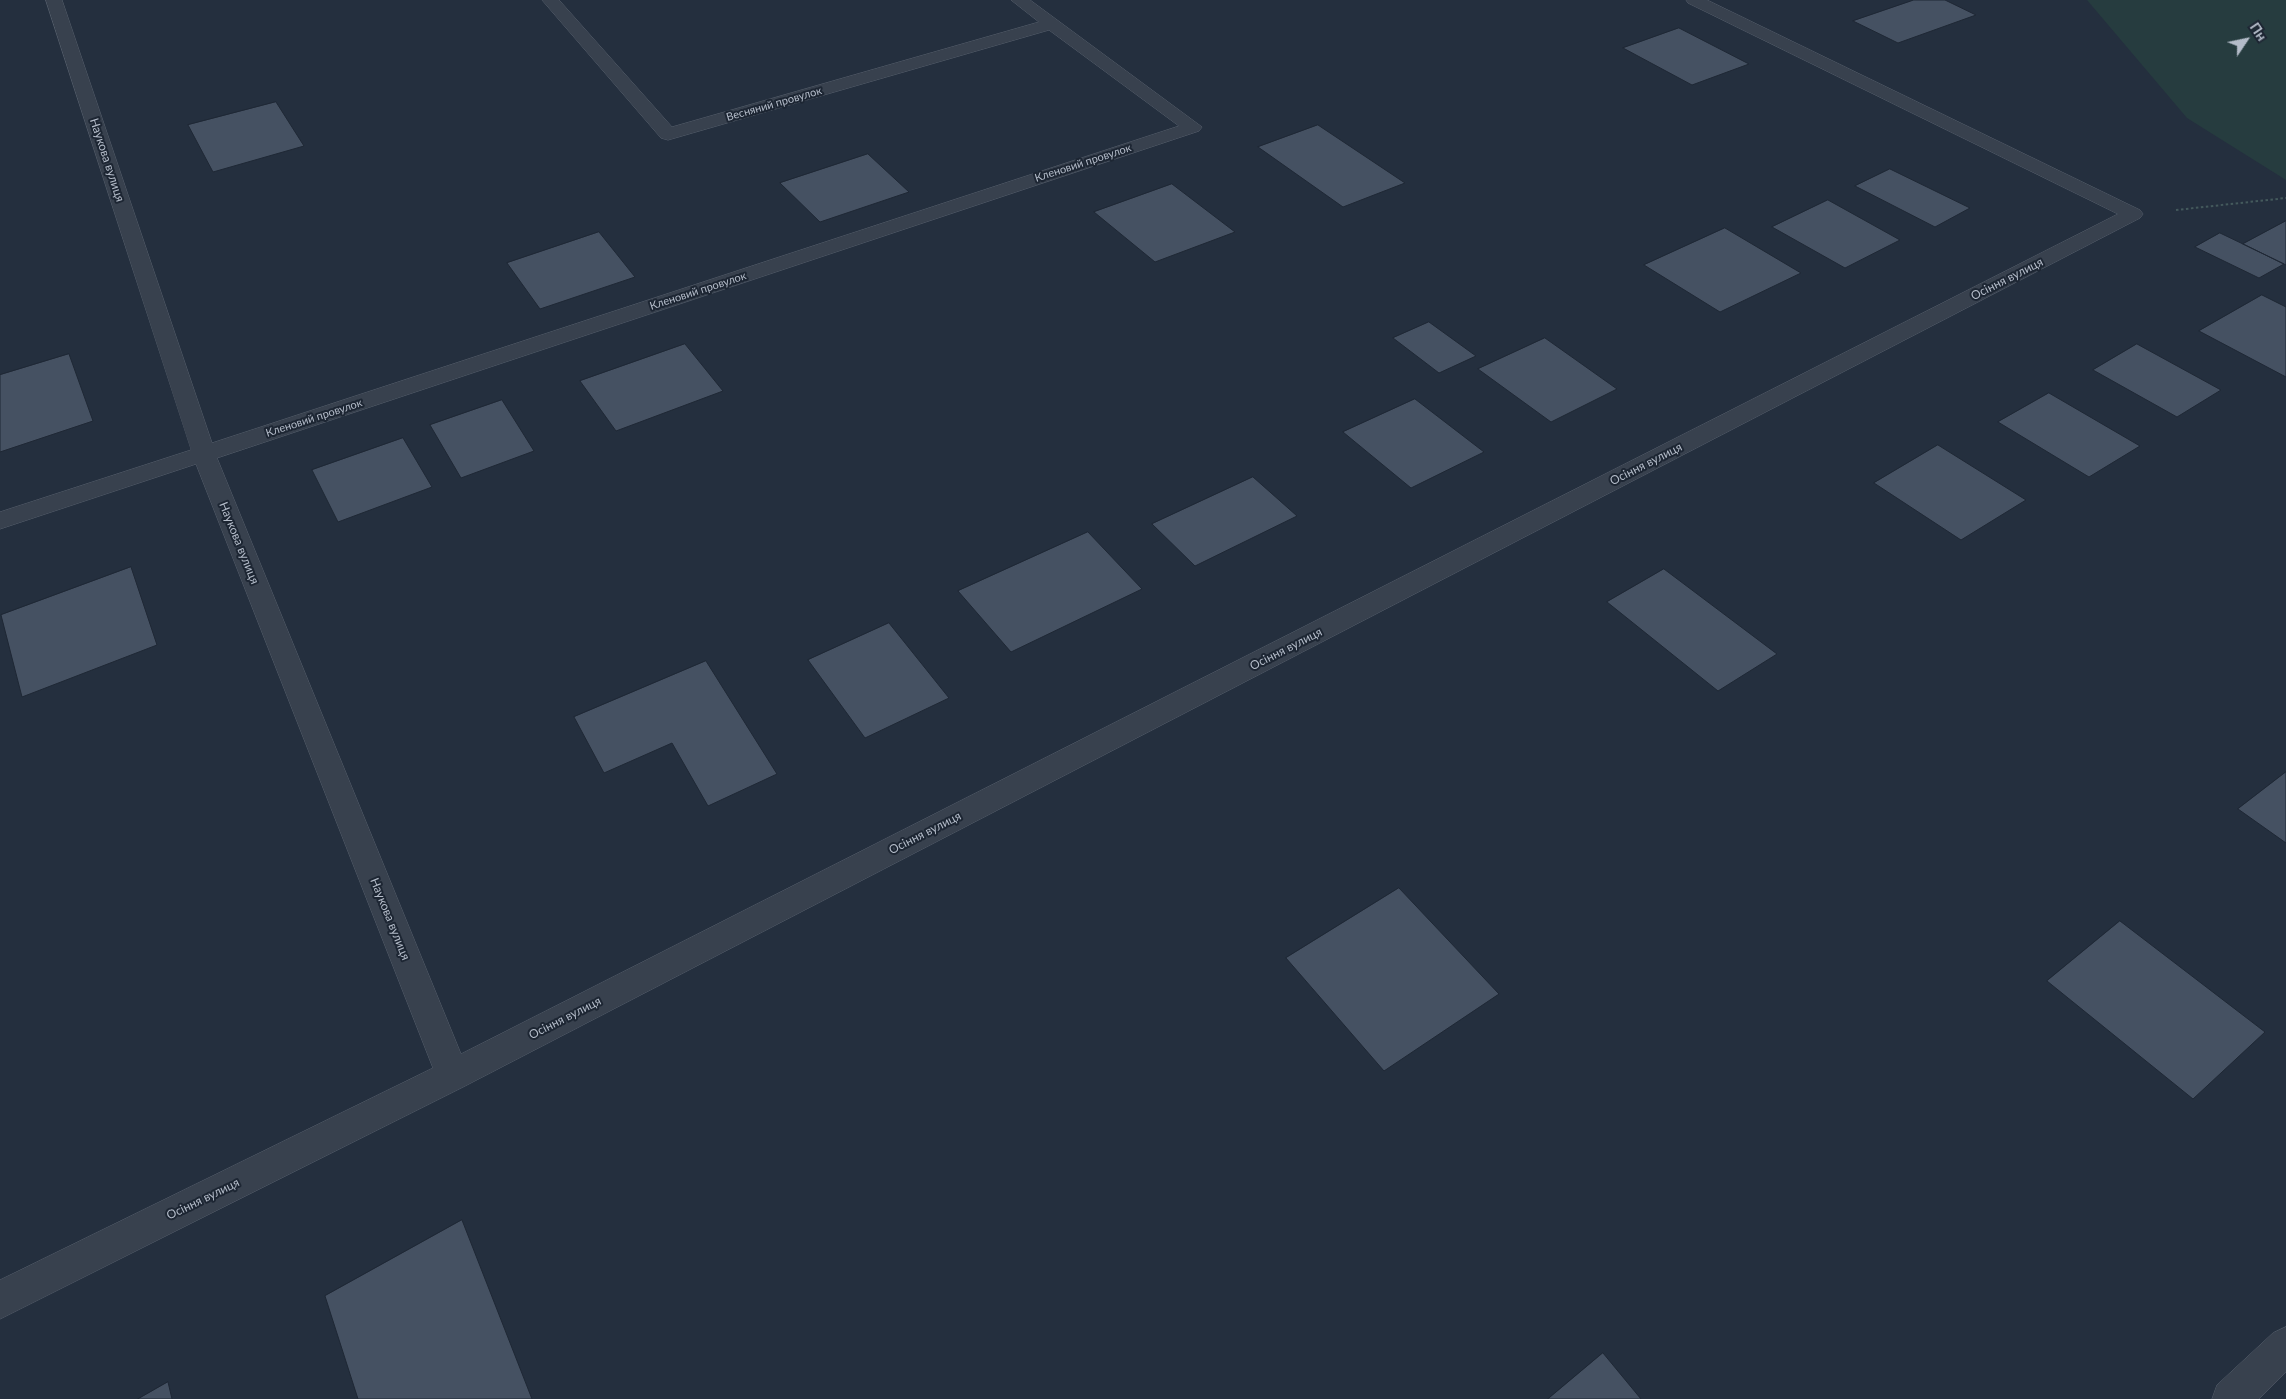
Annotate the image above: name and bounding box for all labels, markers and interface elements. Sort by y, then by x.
north arrow [2221,15,2271,65]
text: Пн [2247,19,2271,44]
street label: Весняний провулок [725,84,823,124]
street label: Наукова вулиця [87,116,127,204]
street label: Кленовий провулок [1033,141,1133,185]
street label: Осіння вулиця [1968,255,2046,303]
street label: Кленовий провулок [648,269,748,313]
street label: Кленовий провулок [264,396,364,440]
street label: Осіння вулиця [1607,440,1685,488]
street label: Наукова вулиця [216,500,262,586]
street label: Осіння вулиця [1247,625,1325,673]
street label: Осіння вулиця [886,809,964,857]
street label: Наукова вулиця [367,876,413,962]
street label: Осіння вулиця [526,994,604,1042]
street label: Осіння вулиця [164,1175,242,1223]

